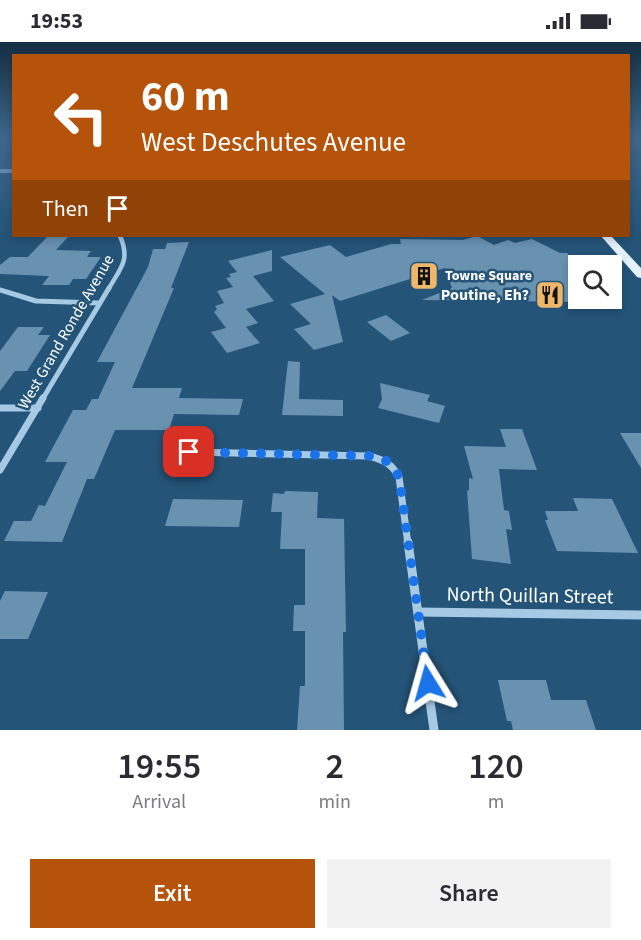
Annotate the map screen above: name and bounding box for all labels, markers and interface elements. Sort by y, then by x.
text: 19:53 [30,5,83,37]
text: 60 m [141,67,230,127]
icon: left [42,78,120,156]
text: West Deschutes Avenue [141,123,406,162]
icon: arrive [101,192,134,225]
text: Then [42,193,89,225]
street label: West Grand Ronde Avenue [13,251,119,413]
map controls [568,255,622,309]
button: search [568,255,622,309]
building icon: Towne Square [408,260,440,292]
place label: Towne Square [445,266,532,286]
restaurant icon: Poutine, Eh? [534,279,566,311]
place label: Poutine, Eh? [441,284,529,306]
pin [163,426,214,477]
icon: arrive [172,435,205,468]
street label: North Quillan Street [446,581,614,611]
position arrow [396,651,460,715]
text: 19:55 [117,741,201,792]
text: 2 [325,741,344,792]
text: 120 [468,741,524,792]
text: Arrival [132,788,186,816]
text: min [318,788,351,816]
text: m [488,788,504,816]
button: Exit [30,859,315,928]
button: Share [327,859,611,928]

